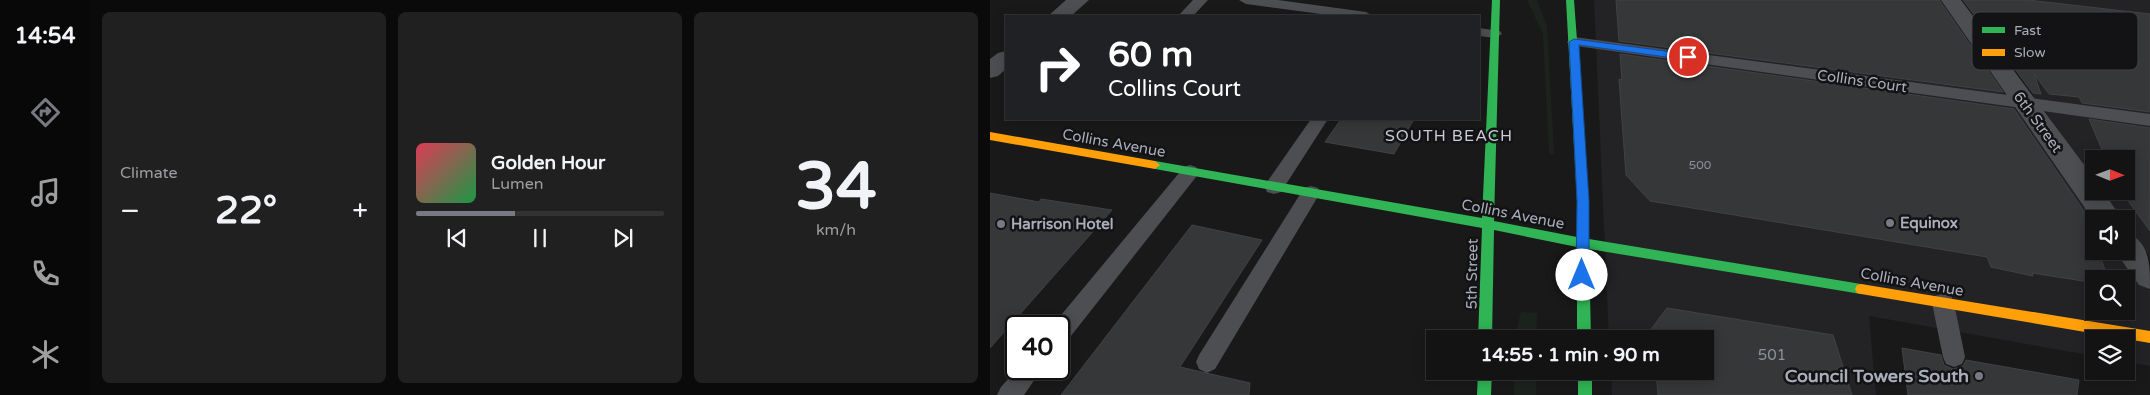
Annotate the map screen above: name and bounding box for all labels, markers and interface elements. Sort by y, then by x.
legend [1972,12,2138,70]
text: Fast [2014,22,2042,39]
text: 14:54 [15,23,75,49]
text: 60 m [1108,34,1193,76]
icon: right [1025,35,1090,100]
pin [1667,36,1709,78]
icon: arrive [1674,43,1702,71]
text: Slow [2014,44,2046,61]
street label: Collins Court [1816,66,1908,96]
text: Collins Court [1108,76,1241,102]
street label: 6th Street [2010,88,2066,156]
icon: directions [28,95,63,130]
street label: Collins Avenue [1061,125,1167,161]
district label: SOUTH BEACH [1385,126,1513,146]
text: 34 [795,148,877,227]
north arrow [2085,150,2135,200]
map controls [2085,150,2135,380]
text: Golden Hour [491,152,605,174]
house number: 500 [1689,158,1712,172]
text: Climate [120,163,178,183]
text: Lumen [491,174,543,194]
icon: music [28,175,63,210]
text: 22° [215,188,277,234]
text: − [120,194,140,228]
text: + [352,194,368,228]
street label: Collins Avenue [1460,195,1566,233]
button: sound [2085,210,2135,260]
place label: Equinox [1900,214,1958,233]
place label: Harrison Hotel [1011,215,1113,233]
marker: Equinox [1884,217,1896,229]
marker: Harrison Hotel [995,218,1007,230]
text: km/h [816,220,856,240]
icon: previous [443,224,471,252]
icon: pause [526,224,554,252]
icon: next [609,224,637,252]
street label: 5th Street [1462,238,1482,310]
position arrow [1555,248,1607,300]
icon: phone [28,256,63,291]
street label: Collins Avenue [1859,264,1965,300]
button: search [2085,270,2135,320]
speed limit sign: 40 [1005,315,1070,380]
button: layers [2085,330,2135,380]
icon: climate [28,337,63,372]
text: 14:55 · 1 min · 90 m [1480,344,1660,366]
house number: 501 [1758,346,1786,364]
place label: Council Towers South [1785,365,1969,387]
marker: Council Towers South [1973,370,1985,382]

